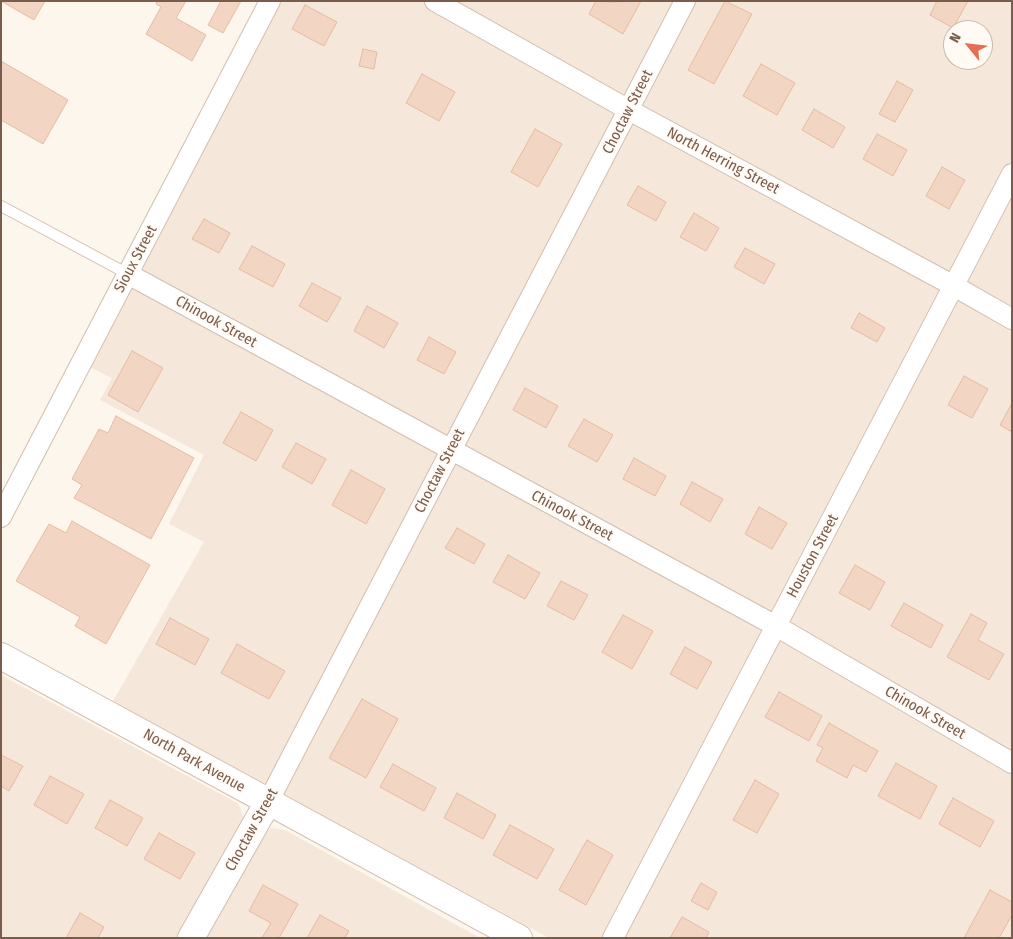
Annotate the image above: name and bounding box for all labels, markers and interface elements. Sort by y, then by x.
north arrow [943,20,993,70]
text: N [946,30,965,46]
street label: Choctaw Street [599,67,657,157]
street label: North Herring Street [664,124,782,198]
street label: Sioux Street [111,222,161,296]
street label: Chinook Street [172,292,260,352]
street label: Choctaw Street [411,426,469,516]
street label: Chinook Street [528,487,616,545]
street label: Houston Street [783,511,843,601]
street label: Chinook Street [881,683,969,743]
street label: North Park Avenue [140,726,248,796]
street label: Choctaw Street [222,785,282,875]

